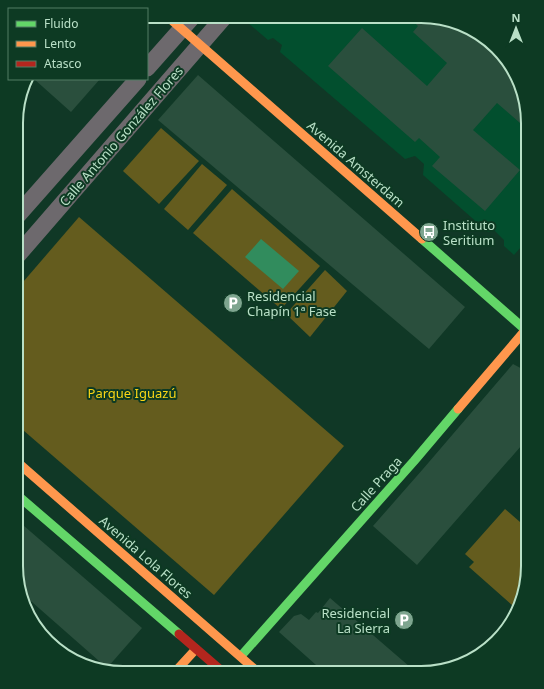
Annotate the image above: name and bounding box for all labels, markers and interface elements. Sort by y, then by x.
legend [8,8,148,80]
north arrow [496,8,536,48]
text: N [512,10,520,25]
text: Fluido [44,15,78,32]
text: Lento [44,35,76,52]
text: Atasco [44,55,82,72]
street label: Calle Antonio González Flores [55,62,187,210]
street label: Avenida Amsterdam [303,117,409,211]
place label: Instituto Seritium [443,216,495,249]
bus stop icon: Instituto Seritium [418,221,440,243]
place label: Residencial Chapín 1ª Fase [247,287,336,320]
parking icon: Residencial Chapín 1ª Fase [222,292,244,314]
park label: Parque Iguazú [88,384,176,402]
street label: Calle Praga [346,453,406,515]
street label: Avenida Lola Flores [96,512,196,602]
place label: Residencial La Sierra [321,604,390,637]
parking icon: Residencial La Sierra [393,609,415,631]

